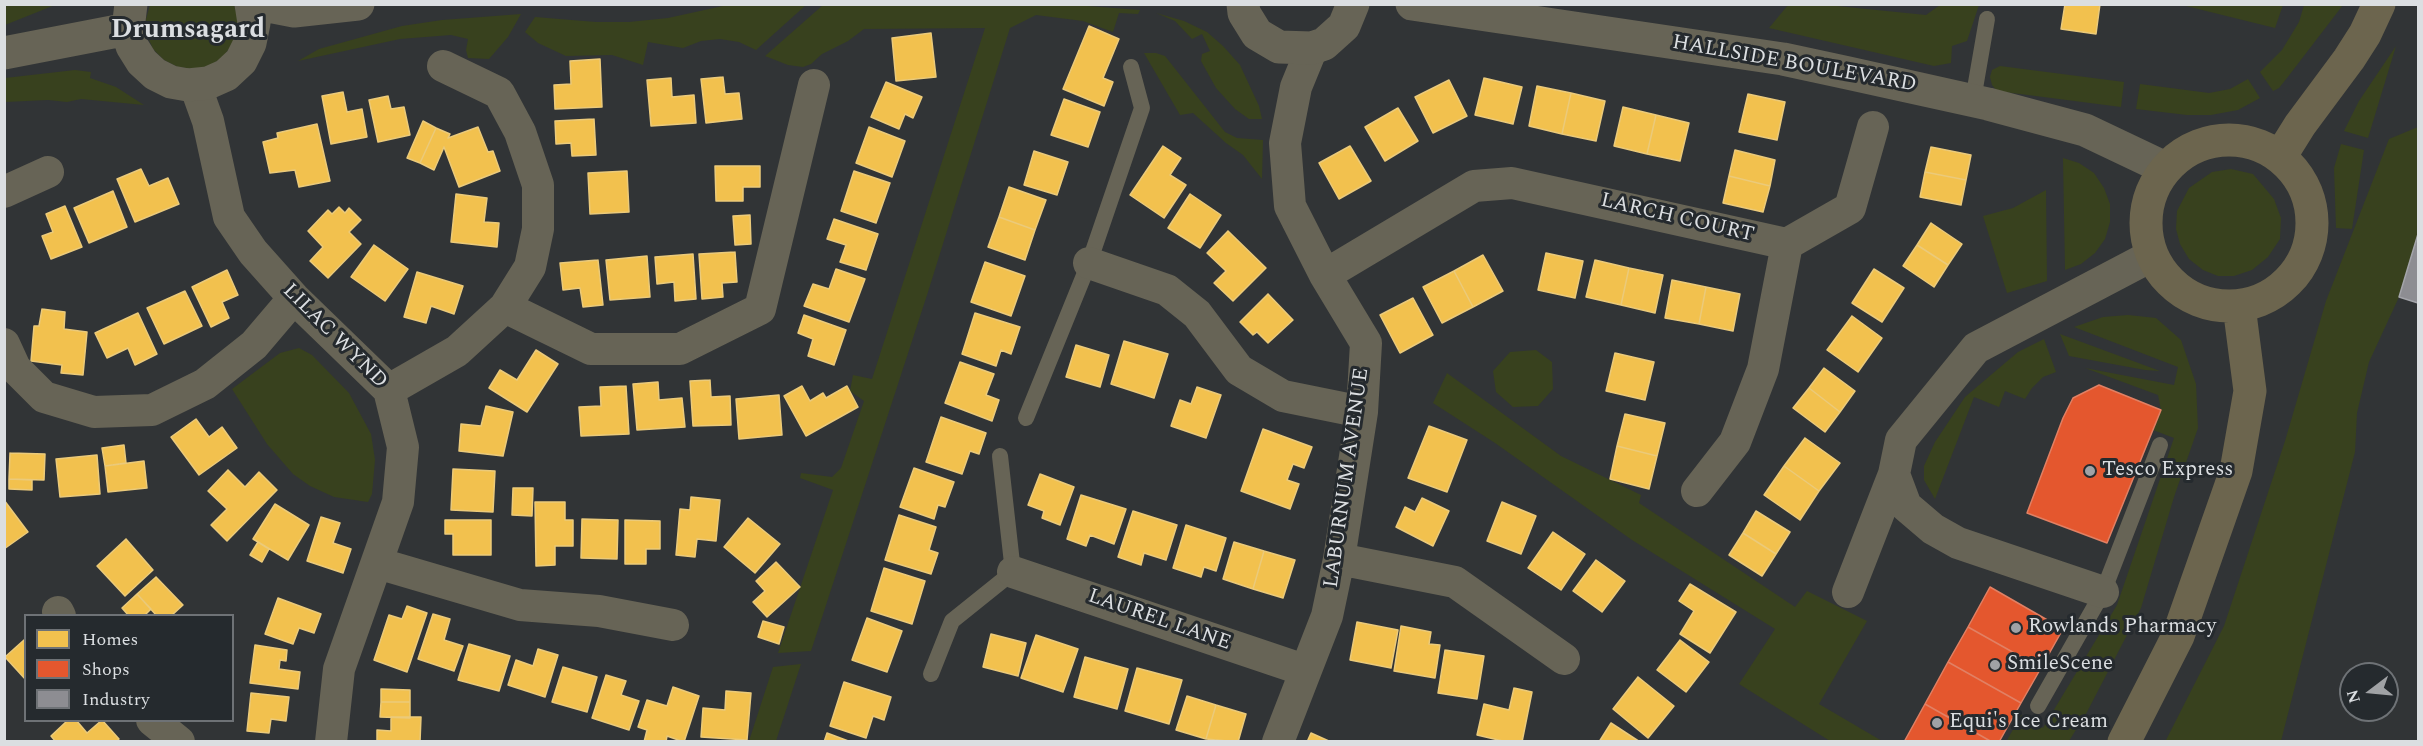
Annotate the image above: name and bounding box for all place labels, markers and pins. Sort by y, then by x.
place label: Tesco Express [2102,458,2233,484]
marker: Tesco Express [2083,464,2097,478]
place label: Rowlands Pharmacy [2028,615,2216,641]
marker: Rowlands Pharmacy [2009,621,2023,635]
place label: SmileScene [2007,652,2113,678]
marker: SmileScene [1988,658,2002,672]
place label: Equi's Ice Cream [1949,710,2108,736]
marker: Equi's Ice Cream [1930,716,1944,730]

